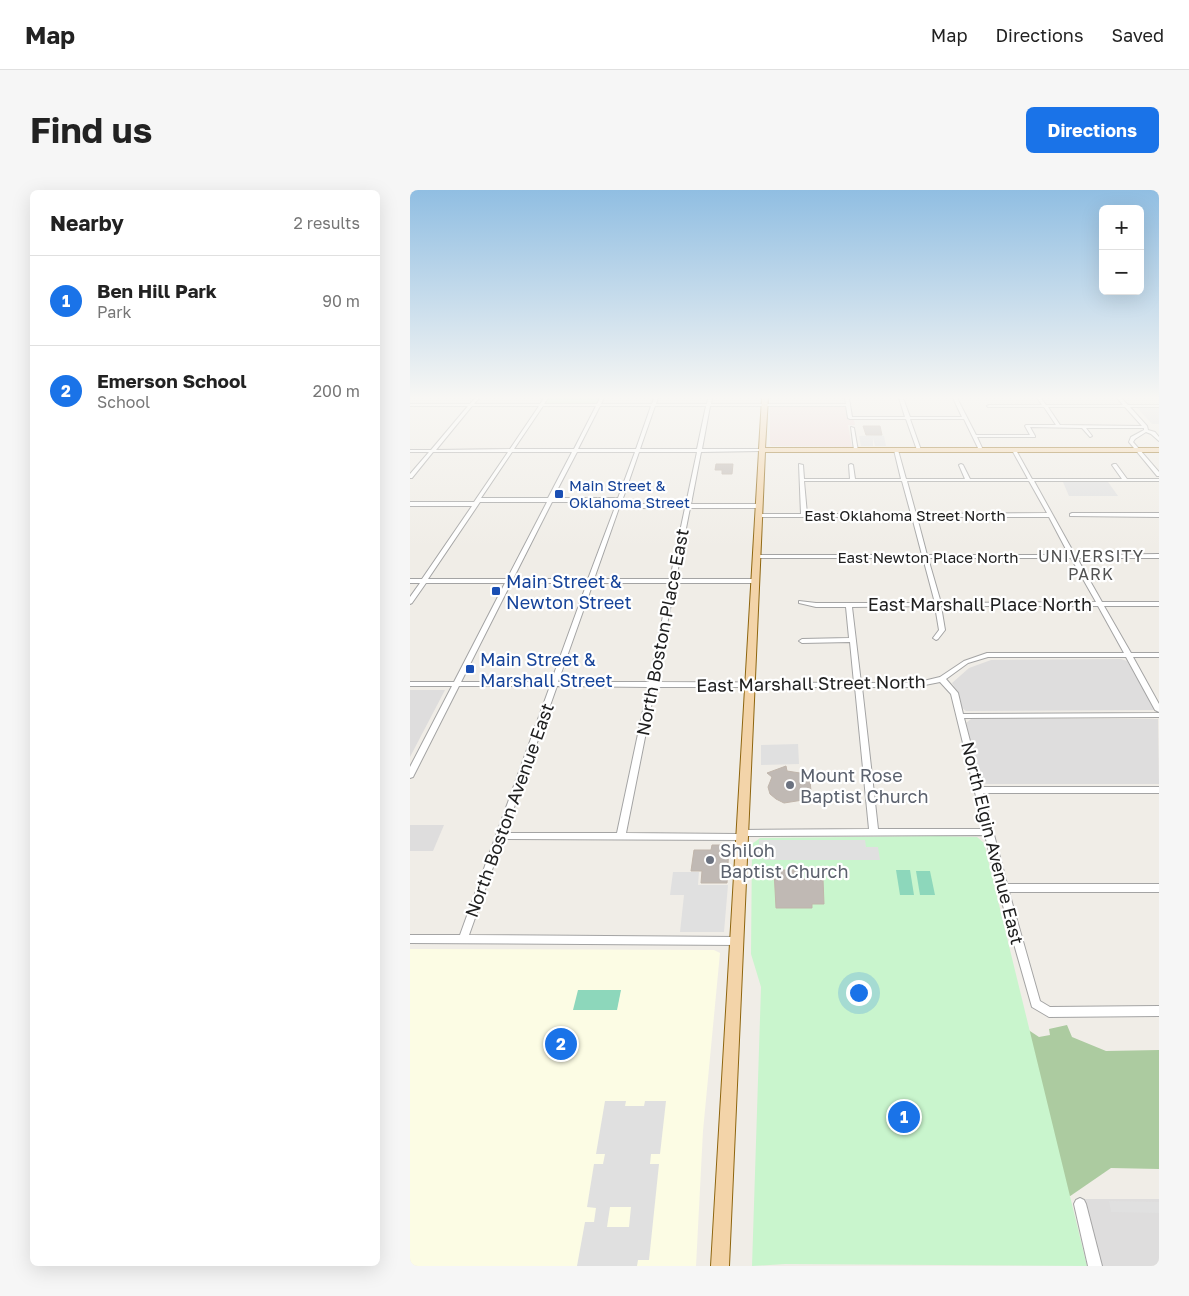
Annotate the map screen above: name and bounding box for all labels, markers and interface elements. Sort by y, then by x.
text: Map [25,20,75,49]
text: Map [931,24,967,46]
text: Directions [995,24,1083,46]
text: Saved [1111,24,1164,46]
button: Directions [1026,107,1159,153]
text: Find us [30,109,152,151]
map controls [1099,205,1144,295]
button: + [1099,205,1144,250]
text: Nearby [50,210,124,236]
text: 2 results [294,213,360,233]
button: − [1099,250,1144,295]
text: Ben Hill Park [97,279,217,302]
text: 1 [62,291,70,311]
text: 90 m [322,291,360,311]
text: Park [97,302,132,322]
text: Emerson School [97,369,247,392]
text: 2 [61,381,71,401]
text: 200 m [313,381,360,401]
text: School [97,392,150,412]
place label: Main Street & Oklahoma Street [569,476,690,511]
marker: Main Street & Oklahoma Street [553,488,565,500]
street label: East Oklahoma Street North [804,506,1006,524]
street label: North Boston Place East [631,526,693,738]
district label: UNIVERSITY PARK [1038,546,1144,584]
street label: East Newton Place North [837,548,1019,566]
place label: Main Street & Newton Street [506,570,632,613]
marker: Main Street & Newton Street [490,585,502,597]
street label: East Marshall Place North [868,593,1092,615]
place label: Main Street & Marshall Street [480,648,613,691]
marker: Main Street & Marshall Street [464,663,476,675]
street label: East Marshall Street North [696,670,926,696]
street label: North Boston Avenue East [460,700,558,920]
street label: North Elgin Avenue East [957,739,1029,947]
place label: Mount Rose Baptist Church [800,764,928,807]
marker: Mount Rose Baptist Church [784,779,796,791]
place label: Shiloh Baptist Church [720,839,848,882]
marker: Shiloh Baptist Church [704,854,716,866]
your location [846,980,872,1006]
pin: 2 [545,1025,577,1063]
pin: 1 [888,1098,920,1136]

